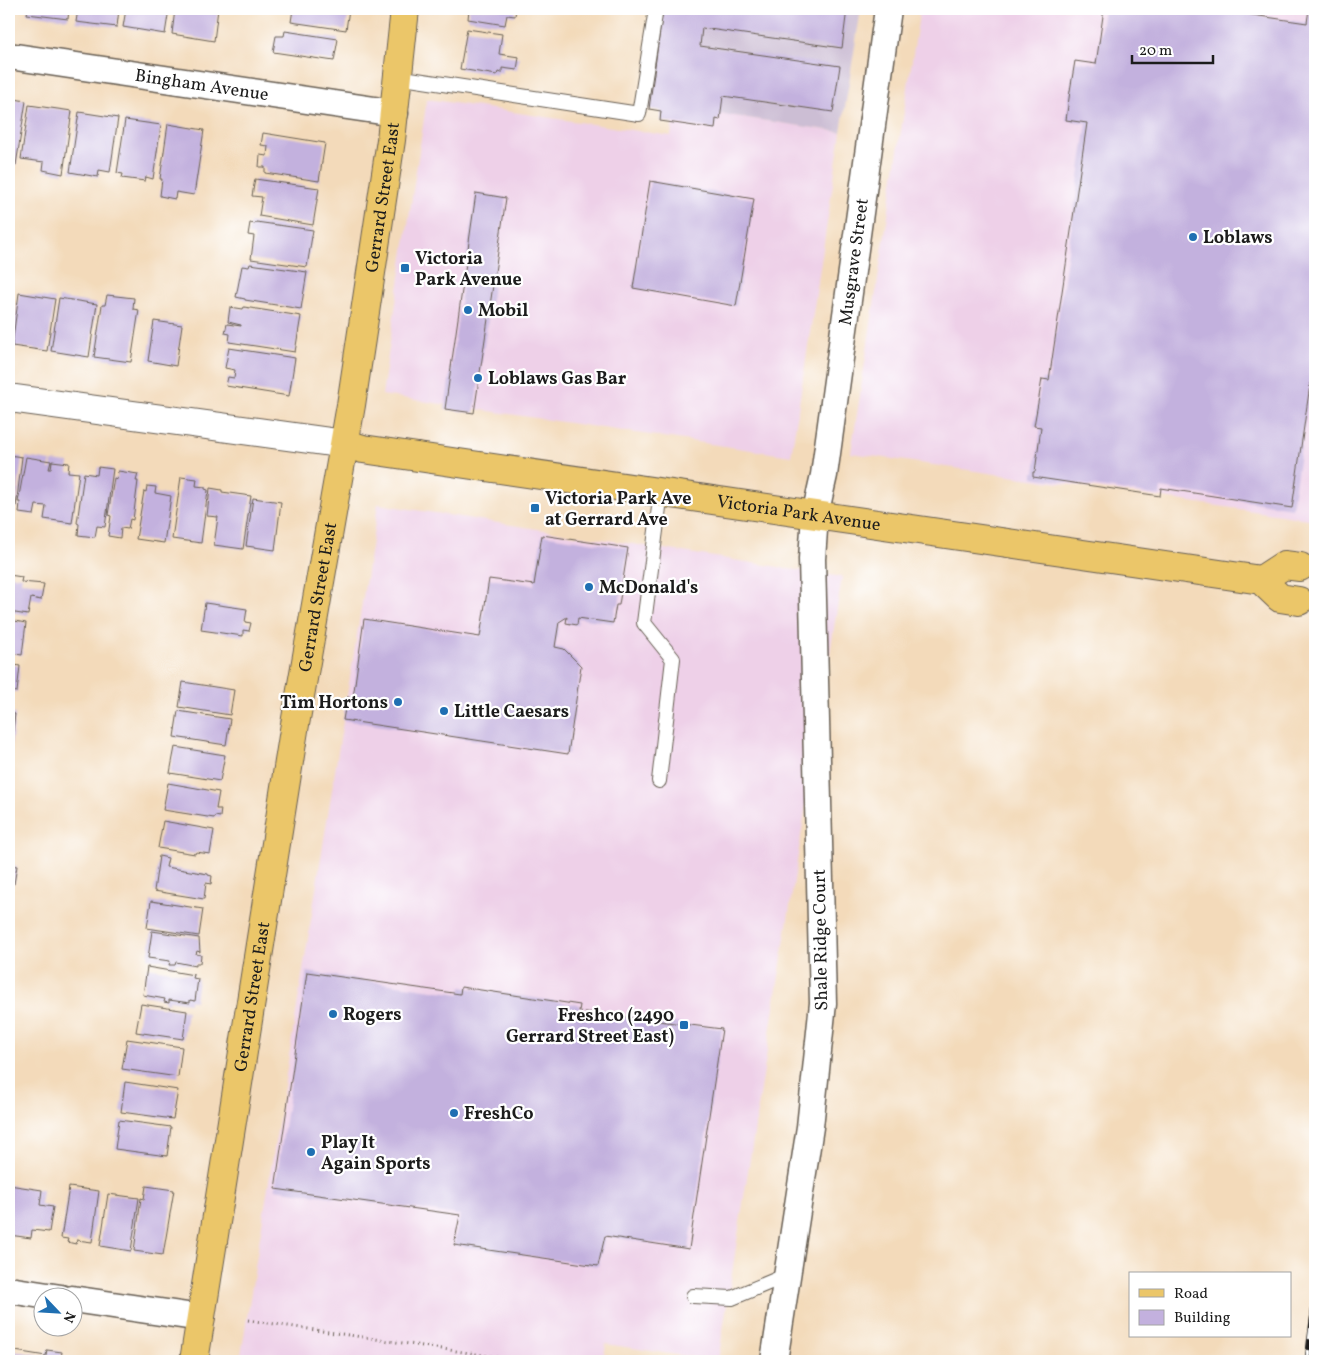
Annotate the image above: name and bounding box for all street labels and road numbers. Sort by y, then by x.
street label: Bingham Avenue [133,64,270,108]
street label: Gerrard Street East [360,121,407,274]
street label: Musgrave Street [834,197,876,327]
street label: Victoria Park Avenue [715,490,882,538]
street label: Gerrard Street East [293,520,344,674]
street label: Shale Ridge Court [808,869,835,1011]
street label: Gerrard Street East [229,920,277,1074]

